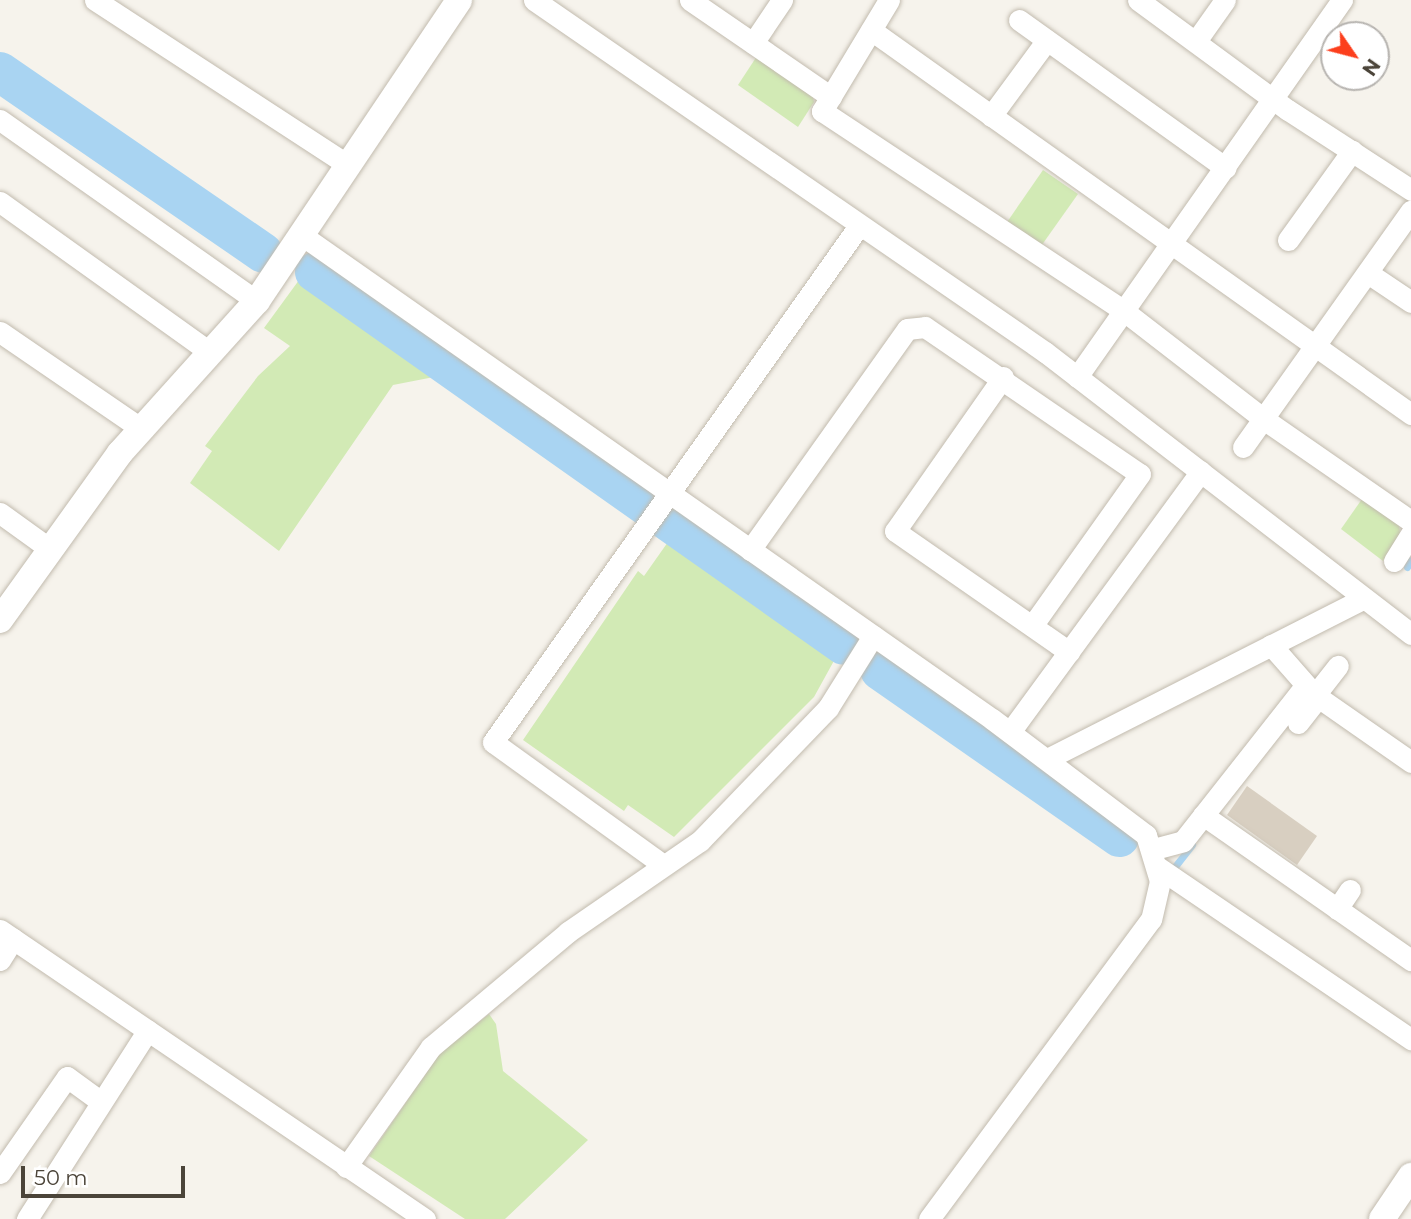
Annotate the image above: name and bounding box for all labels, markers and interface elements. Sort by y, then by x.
north arrow [1320,21,1390,91]
text: N [1357,54,1385,80]
scale bar [24,1152,189,1196]
text: 50 m [34,1165,88,1190]

